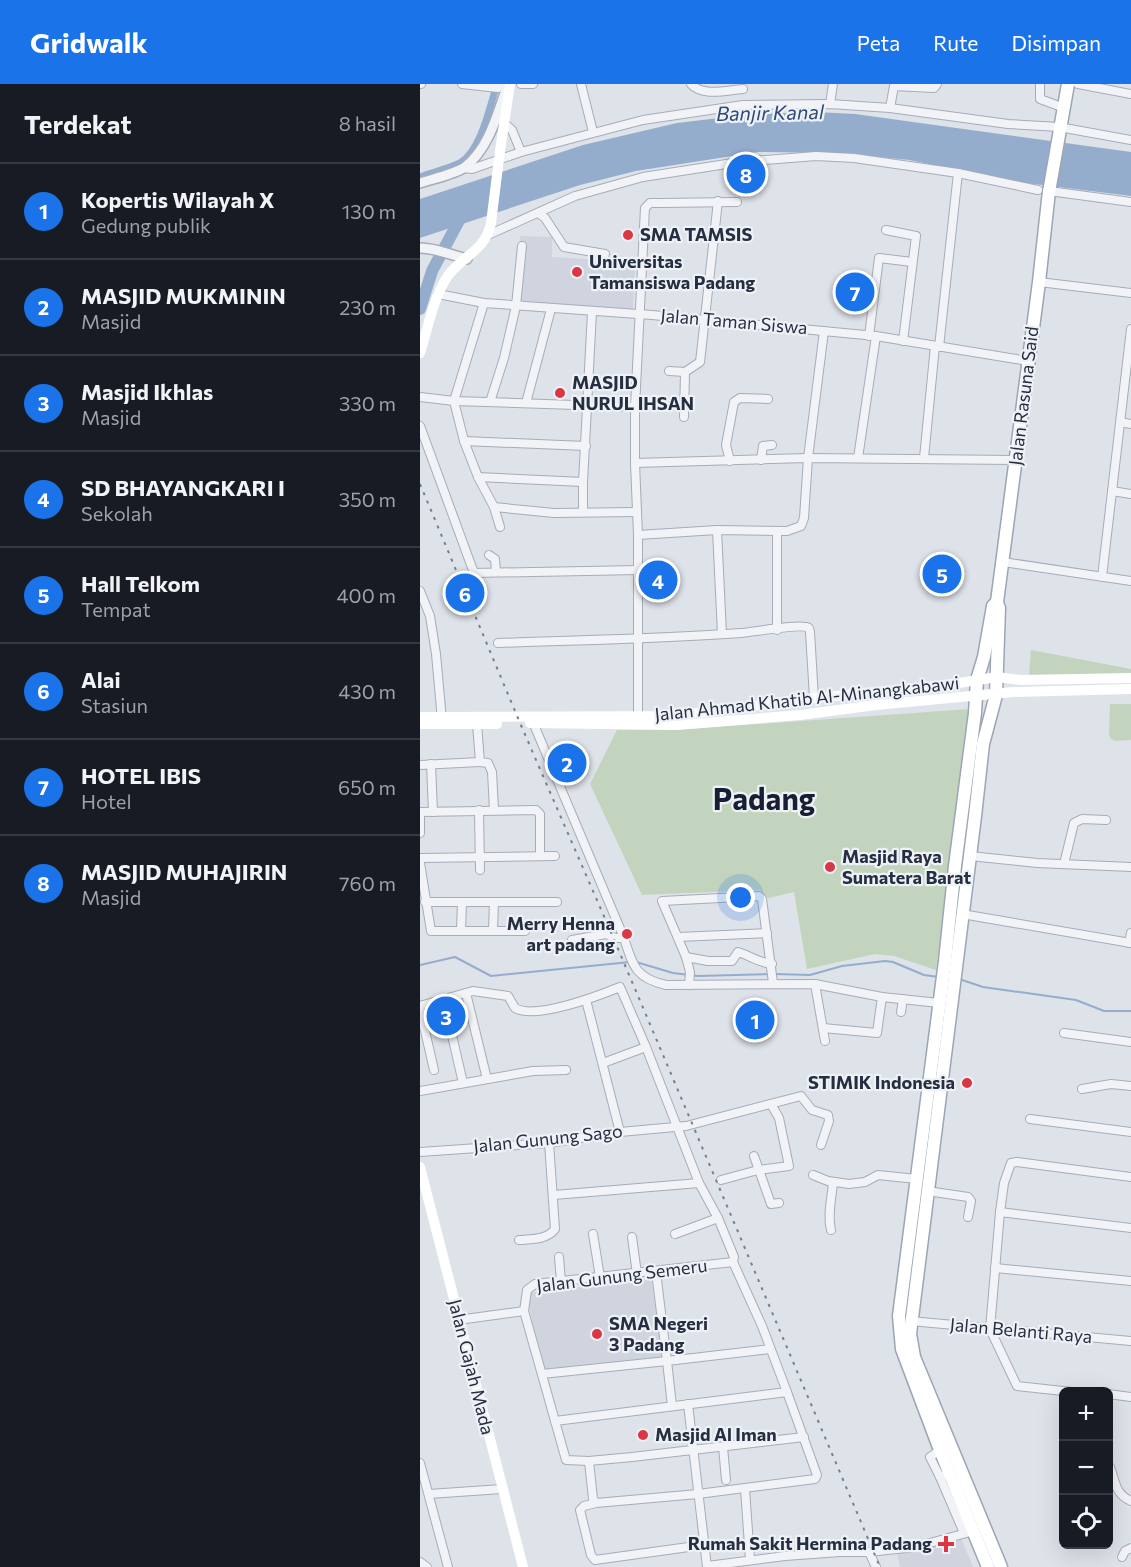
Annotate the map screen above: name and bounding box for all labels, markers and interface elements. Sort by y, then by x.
text: Gridwalk [30,25,148,59]
text: Peta [857,30,900,55]
text: Rute [933,30,978,55]
text: Disimpan [1011,30,1101,55]
water label: Banjir Kanal [716,99,825,125]
text: Terdekat [24,108,131,139]
text: 8 hasil [339,111,396,135]
pin: 8 [726,152,766,196]
text: Kopertis Wilayah X [81,186,275,213]
text: 1 [39,199,48,223]
text: 130 m [342,199,396,223]
text: Gedung publik [81,213,211,237]
place label: SMA TAMSIS [640,223,752,245]
marker: SMA TAMSIS [621,228,635,242]
place label: Universitas Tamansiswa Padang [589,250,755,293]
marker: Universitas Tamansiswa Padang [570,265,584,279]
pin: 7 [836,270,874,314]
text: MASJID MUKMININ [81,282,286,309]
text: 2 [38,295,49,319]
text: 230 m [339,295,396,319]
street label: Jalan Taman Siswa [660,304,809,338]
text: Masjid [81,309,141,333]
street label: Jalan Rasuna Said [1004,325,1042,467]
place label: MASJID NURUL IHSAN [572,371,694,414]
text: Masjid Ikhlas [81,378,213,405]
marker: MASJID NURUL IHSAN [553,386,567,400]
text: 3 [38,391,49,415]
text: 330 m [339,391,396,415]
text: Masjid [81,405,141,429]
text: SD BHAYANGKARI I [81,474,285,501]
text: 4 [37,487,50,511]
text: 350 m [339,487,396,511]
text: Sekolah [81,501,153,525]
pin: 5 [922,552,962,596]
pin: 4 [638,558,678,602]
text: Hall Telkom [81,570,200,597]
pin: 6 [446,570,484,616]
text: 5 [38,583,49,607]
text: 400 m [337,583,396,607]
text: Tempat [81,597,151,621]
text: Alai [81,666,121,693]
street label: Jalan Ahmad Khatib Al-Minangkabawi [653,671,960,725]
text: 6 [37,679,50,703]
text: 430 m [338,679,396,703]
text: Stasiun [81,693,148,717]
pin: 2 [548,740,586,786]
text: HOTEL IBIS [81,762,201,789]
text: 7 [38,775,49,799]
text: 650 m [338,775,396,799]
district label: Padang [713,779,815,816]
text: Hotel [81,789,131,813]
place label: Masjid Raya Sumatera Barat [842,845,972,888]
text: MASJID MUHAJIRIN [81,858,287,885]
marker: Masjid Raya Sumatera Barat [823,860,837,874]
text: 8 [37,871,50,895]
text: 760 m [339,871,396,895]
your location [726,883,755,912]
text: Masjid [81,885,141,909]
place label: Merry Henna art padang [507,912,615,955]
marker: Merry Henna art padang [620,927,634,941]
pin: 3 [426,994,466,1038]
pin: 1 [736,998,774,1042]
place label: STIMIK Indonesia [808,1071,955,1093]
marker: STIMIK Indonesia [960,1076,974,1090]
street label: Jalan Gunung Sago [472,1119,624,1157]
street label: Jalan Gunung Semeru [535,1254,709,1296]
street label: Jalan Gajah Mada [444,1297,499,1437]
place label: SMA Negeri 3 Padang [609,1312,708,1355]
street label: Jalan Belanti Raya [949,1313,1093,1347]
marker: SMA Negeri 3 Padang [590,1327,604,1341]
map controls [1059,1387,1113,1549]
button: + [1059,1387,1113,1441]
place label: Masjid Al Iman [655,1423,777,1445]
marker: Masjid Al Iman [636,1428,650,1442]
button: − [1059,1441,1113,1495]
button: locate [1059,1495,1113,1549]
place label: Rumah Sakit Hermina Padang [688,1532,932,1554]
marker: Rumah Sakit Hermina Padang [937,1535,955,1553]

